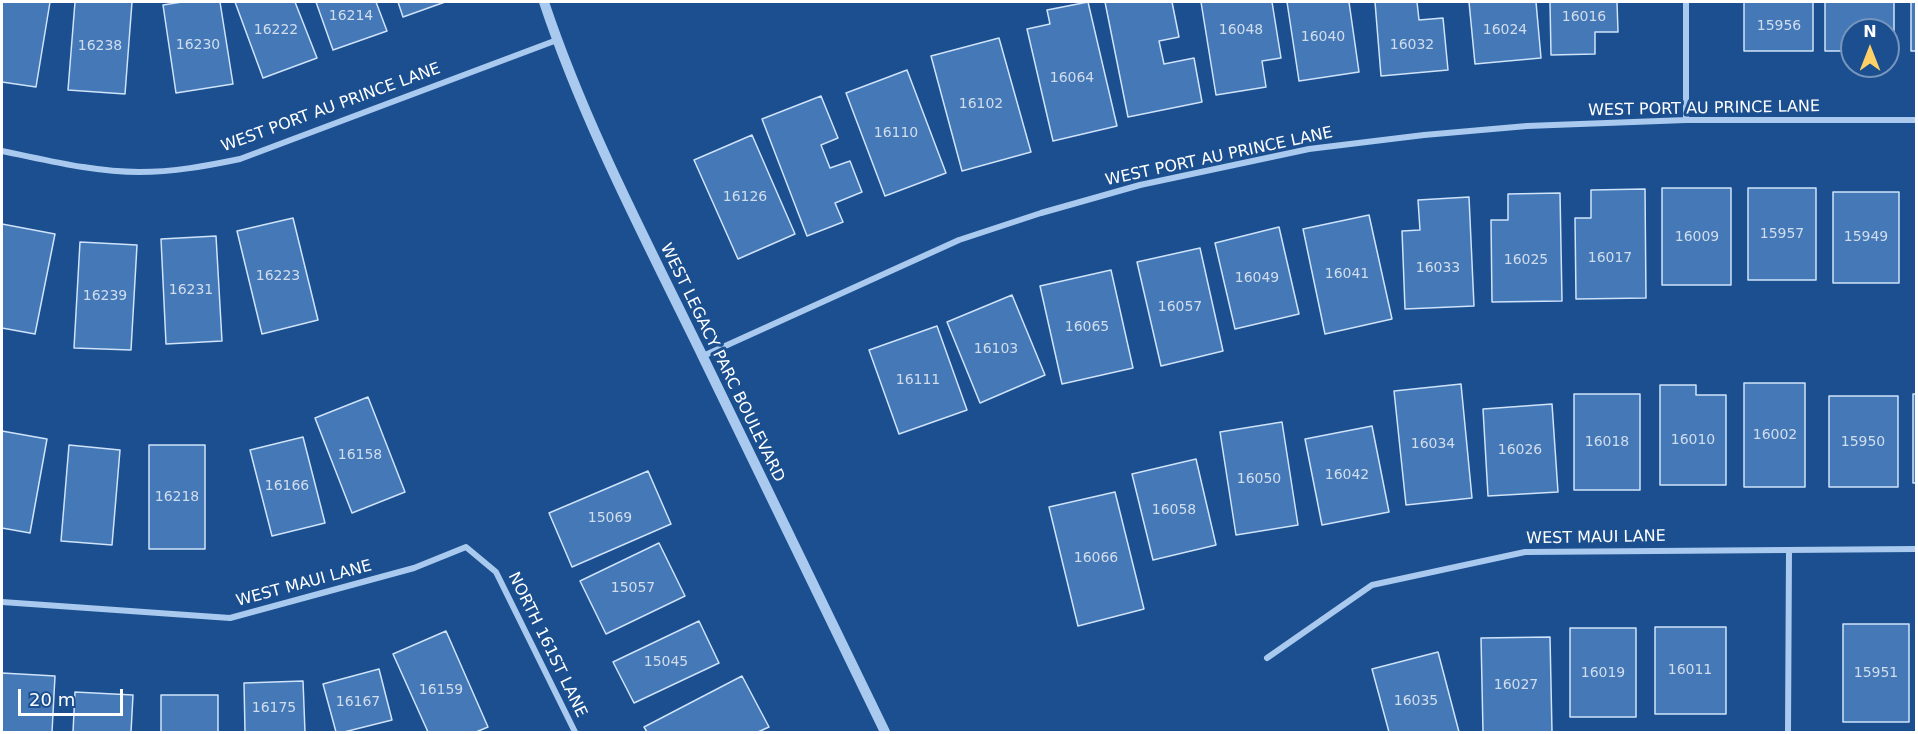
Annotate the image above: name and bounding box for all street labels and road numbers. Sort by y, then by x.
street label: WEST PORT AU PRINCE LANE [219,59,443,157]
street label: WEST PORT AU PRINCE LANE [1588,97,1820,121]
street label: WEST PORT AU PRINCE LANE [1104,124,1334,190]
street label: WEST LEGACY PARC BOULEVARD [656,240,788,486]
street label: WEST MAUI LANE [1526,527,1666,549]
street label: WEST MAUI LANE [234,557,374,611]
street label: NORTH 161ST LANE [503,569,591,721]

